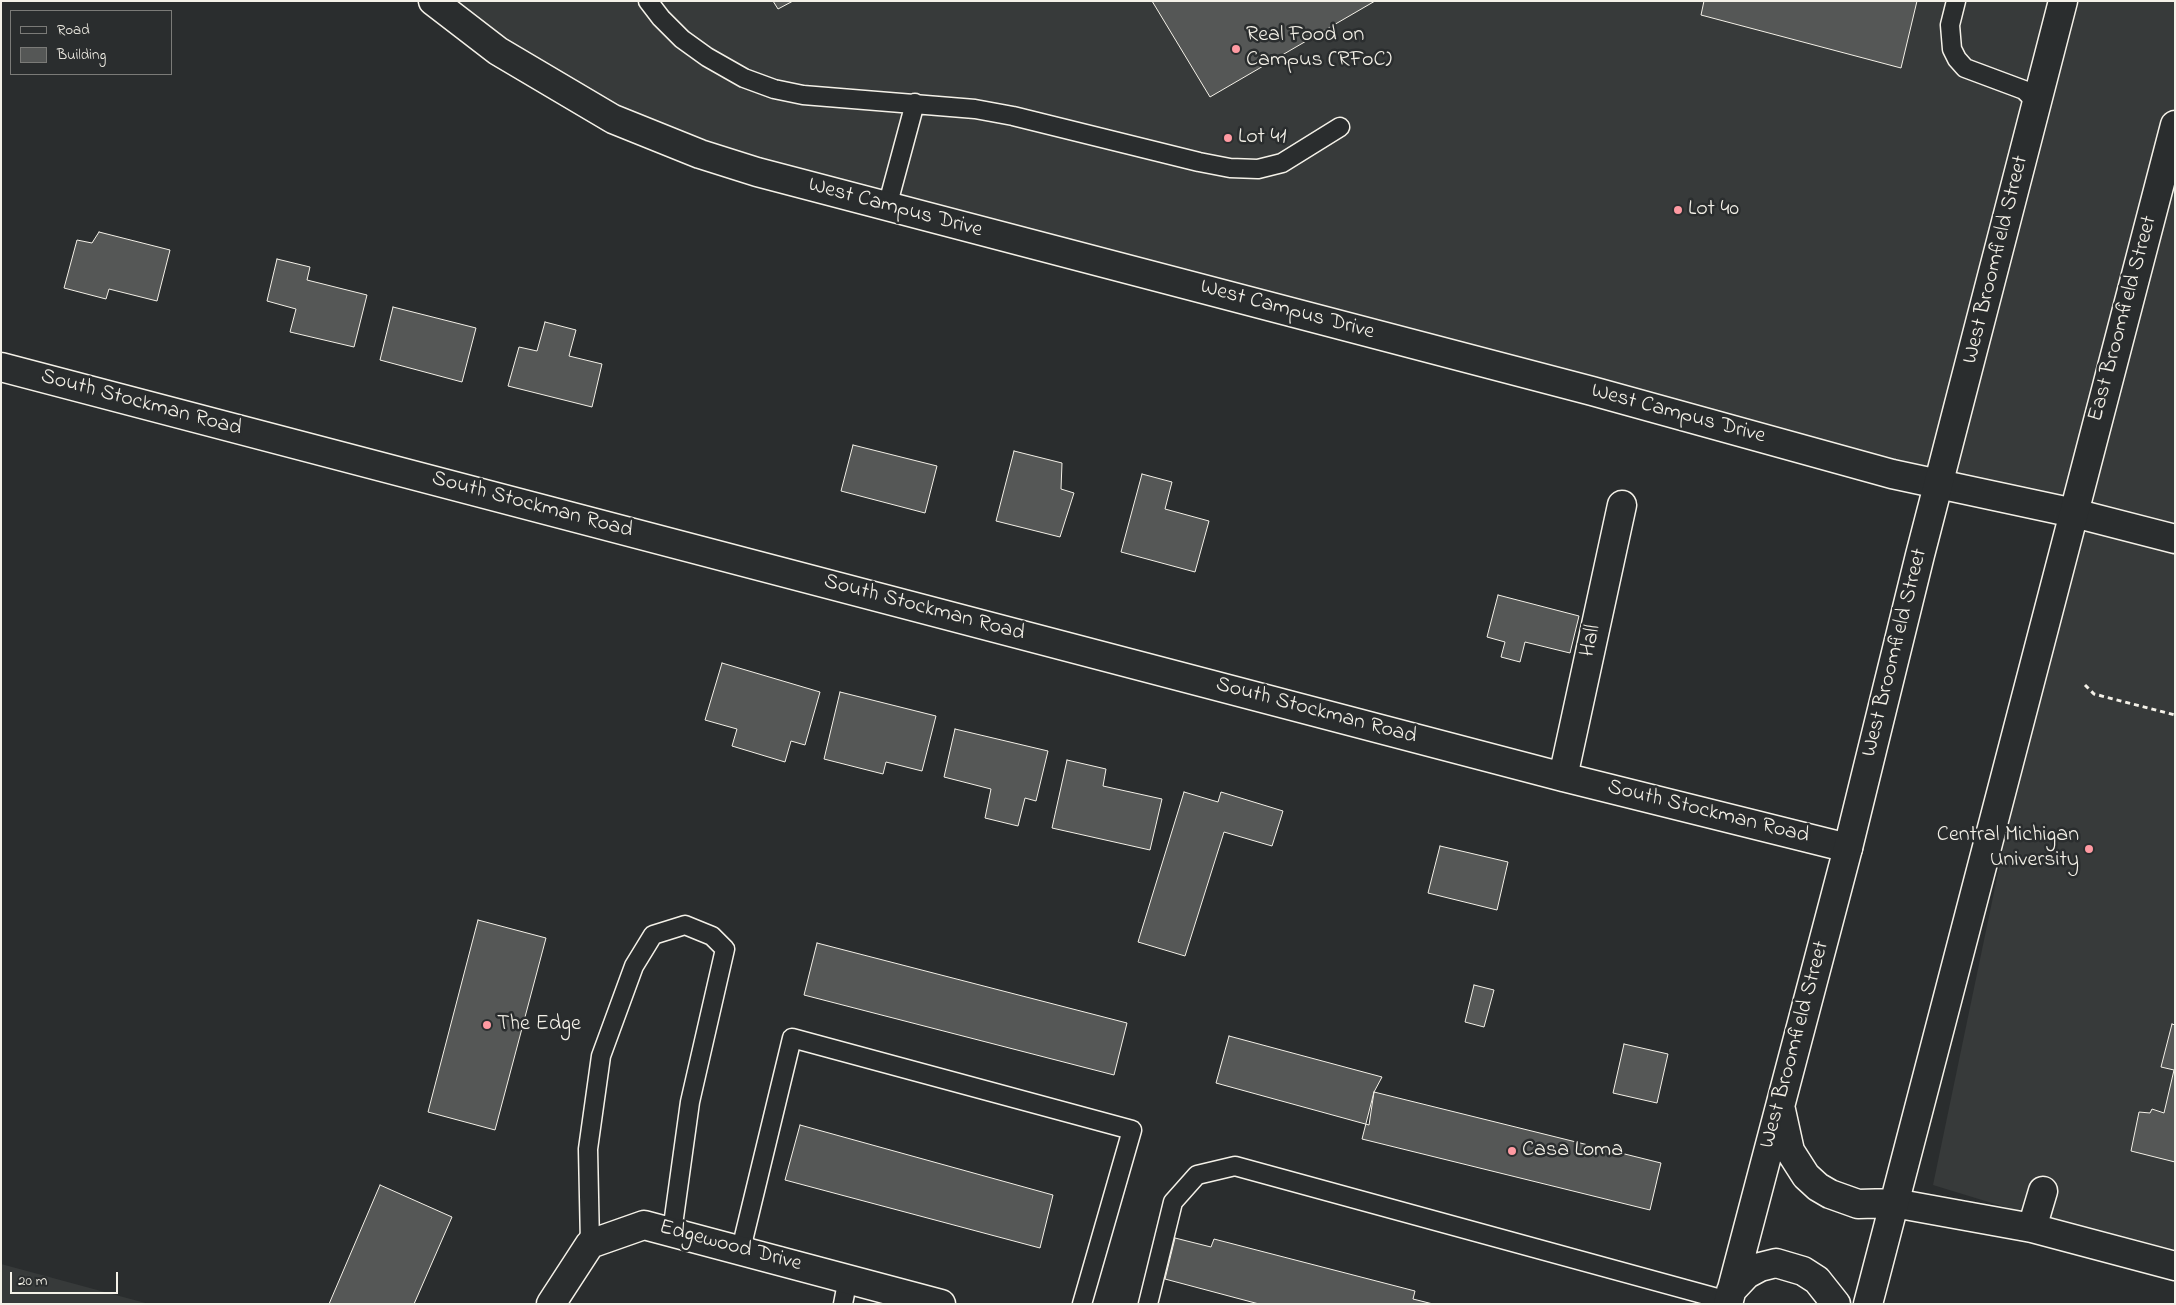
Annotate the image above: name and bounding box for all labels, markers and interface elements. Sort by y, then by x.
legend [10,10,172,75]
text: Road [57,19,90,41]
place label: Real Food on Campus (RFoC) [1246,23,1392,74]
marker: Real Food on Campus (RFoC) [1230,43,1242,55]
text: Building [57,44,106,66]
place label: Lot 41 [1238,125,1287,151]
marker: Lot 41 [1222,132,1234,144]
street label: West Broomfield Street [1958,153,2036,367]
street label: West Campus Drive [805,173,985,245]
place label: Lot 40 [1688,197,1739,223]
marker: Lot 40 [1672,204,1684,216]
street label: East Broomfield Street [2084,213,2164,425]
street label: West Campus Drive [1197,275,1377,347]
street label: South Stockman Road [38,364,244,444]
street label: West Campus Drive [1588,379,1768,451]
street label: South Stockman Road [429,466,635,546]
street label: West Broomfield Street [1857,546,1935,760]
street label: South Stockman Road [821,569,1027,649]
street label: Hall [1576,623,1608,659]
street label: South Stockman Road [1213,672,1419,752]
street label: South Stockman Road [1604,775,1812,851]
place label: Central Michigan University [1937,823,2079,874]
marker: Central Michigan University [2083,843,2095,855]
street label: West Broomfield Street [1756,938,1836,1152]
place label: The Edge [497,1012,581,1038]
marker: The Edge [481,1019,493,1031]
place label: Casa Loma [1522,1138,1623,1164]
marker: Casa Loma [1506,1145,1518,1157]
street label: Edgewood Drive [656,1215,804,1279]
scale bar [12,1262,120,1294]
text: 20 m [18,1270,47,1292]

